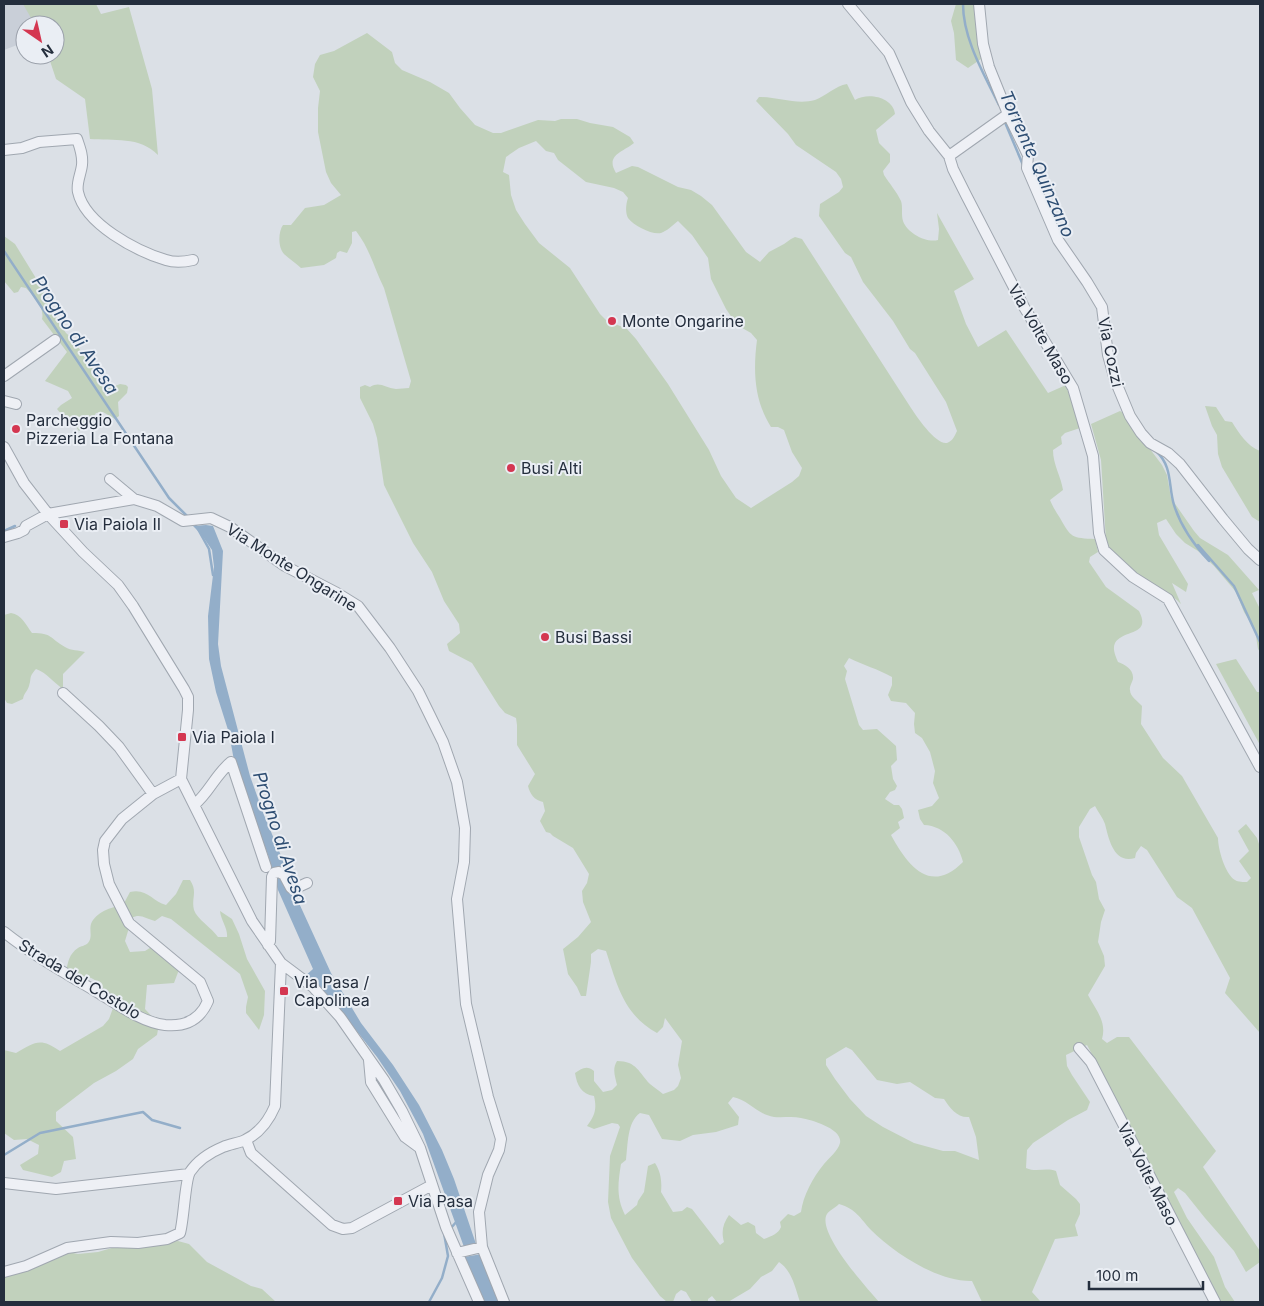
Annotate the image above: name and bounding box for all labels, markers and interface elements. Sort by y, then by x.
north arrow [15,15,65,65]
text: N [38,41,57,61]
water label: Torrente Quinzano [996,87,1079,240]
water label: Progno di Avesa [28,271,123,398]
street label: Via Volte Maso [1004,280,1078,388]
place label: Monte Ongarine [622,311,744,331]
marker: Monte Ongarine [606,315,618,327]
street label: Via Cozzi [1094,315,1128,389]
place label: Parcheggio Pizzeria La Fontana [26,410,174,448]
marker: Parcheggio Pizzeria La Fontana [10,423,22,435]
place label: Busi Alti [521,458,582,478]
marker: Busi Alti [505,462,517,474]
place label: Via Paiola II [74,514,161,534]
marker: Via Paiola II [58,518,70,530]
street label: Via Monte Ongarine [223,519,361,615]
place label: Busi Bassi [555,627,632,647]
marker: Busi Bassi [539,631,551,643]
place label: Via Paiola I [192,727,275,747]
marker: Via Paiola I [176,731,188,743]
water label: Progno di Avesa [249,769,312,907]
street label: Strada del Costolo [15,935,145,1023]
place label: Via Pasa / Capolinea [294,972,370,1010]
marker: Via Pasa / Capolinea [278,985,290,997]
street label: Via Volte Maso [1114,1119,1182,1229]
place label: Via Pasa [408,1191,473,1211]
marker: Via Pasa [392,1195,404,1207]
scale bar [1089,1258,1203,1290]
text: 100 m [1096,1266,1138,1285]

